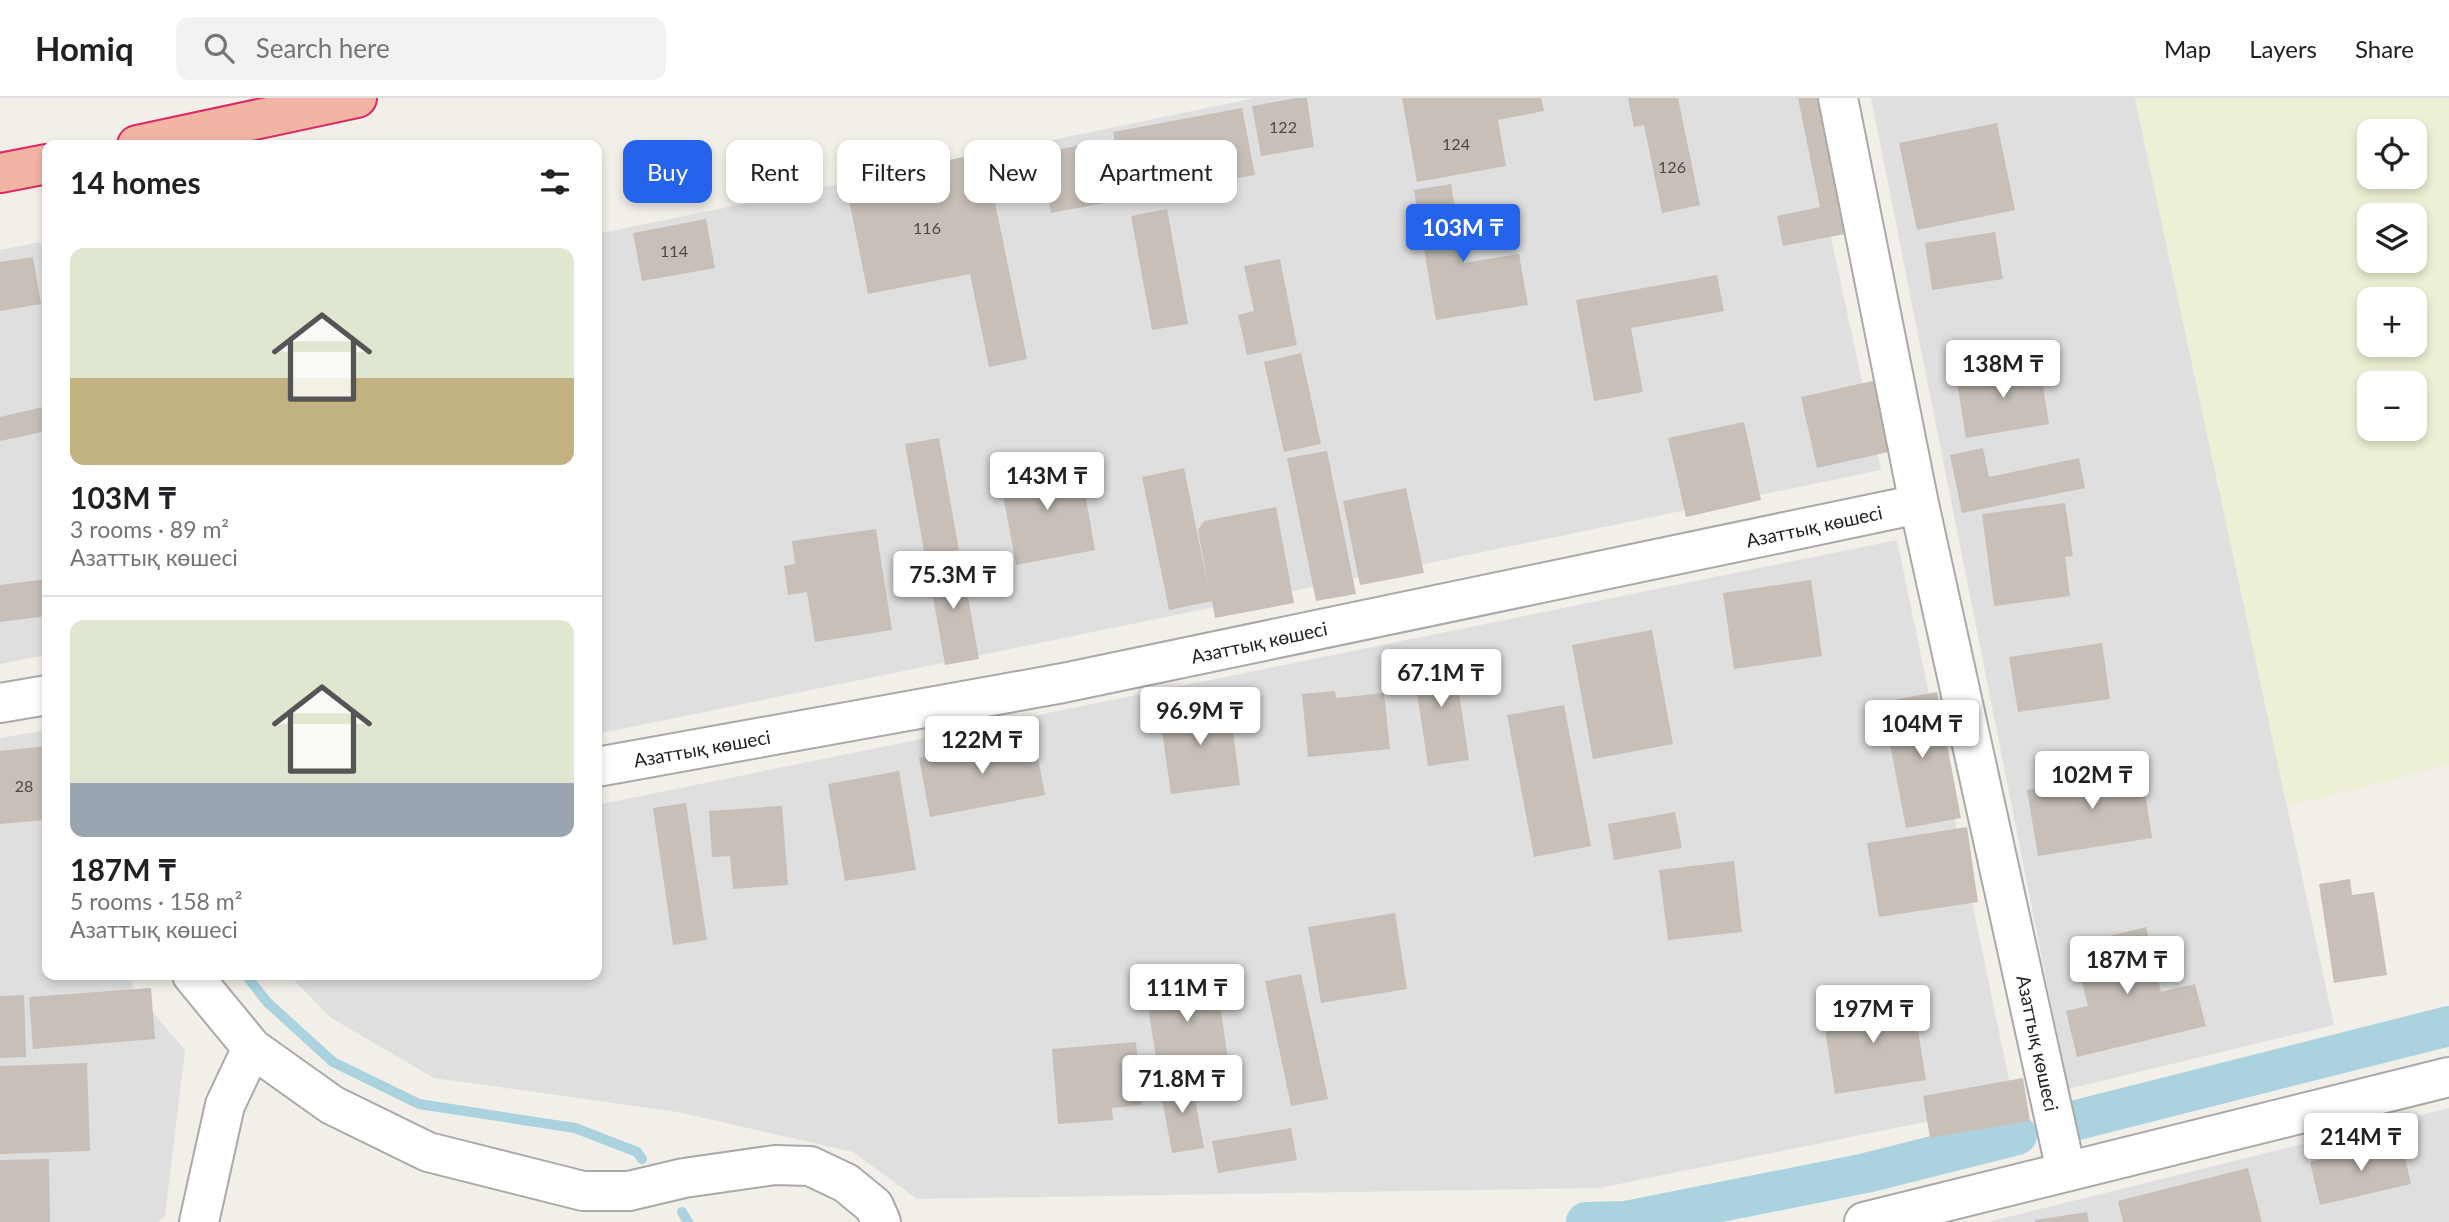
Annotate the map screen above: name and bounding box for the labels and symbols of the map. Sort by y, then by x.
house number: 122 [1269,117,1297,136]
house number: 124 [1442,134,1470,153]
house number: 126 [1658,157,1686,176]
pin: 103M ₸ [1406,204,1520,264]
house number: 116 [913,218,941,237]
house number: 114 [660,241,688,260]
pin: 138M ₸ [1946,341,2060,400]
pin: 143M ₸ [990,452,1104,512]
street label: Азаттық көшесі [1744,500,1884,552]
pin: 75.3M ₸ [888,552,1018,611]
street label: Азаттық көшесі [1189,616,1329,668]
pin: 67.1M ₸ [1376,650,1506,709]
pin: 96.9M ₸ [1135,688,1265,747]
pin: 104M ₸ [1865,700,1979,760]
pin: 122M ₸ [925,716,1039,776]
street label: Азаттық көшесі [632,725,772,771]
pin: 102M ₸ [2035,752,2149,811]
house number: 28 [15,776,33,795]
pin: 187M ₸ [2070,936,2184,996]
pin: 111M ₸ [1130,964,1244,1024]
street label: Азаттық көшесі [2012,973,2064,1113]
pin: 197M ₸ [1816,986,1930,1045]
pin: 71.8M ₸ [1117,1056,1247,1115]
pin: 214M ₸ [2304,1114,2418,1173]

